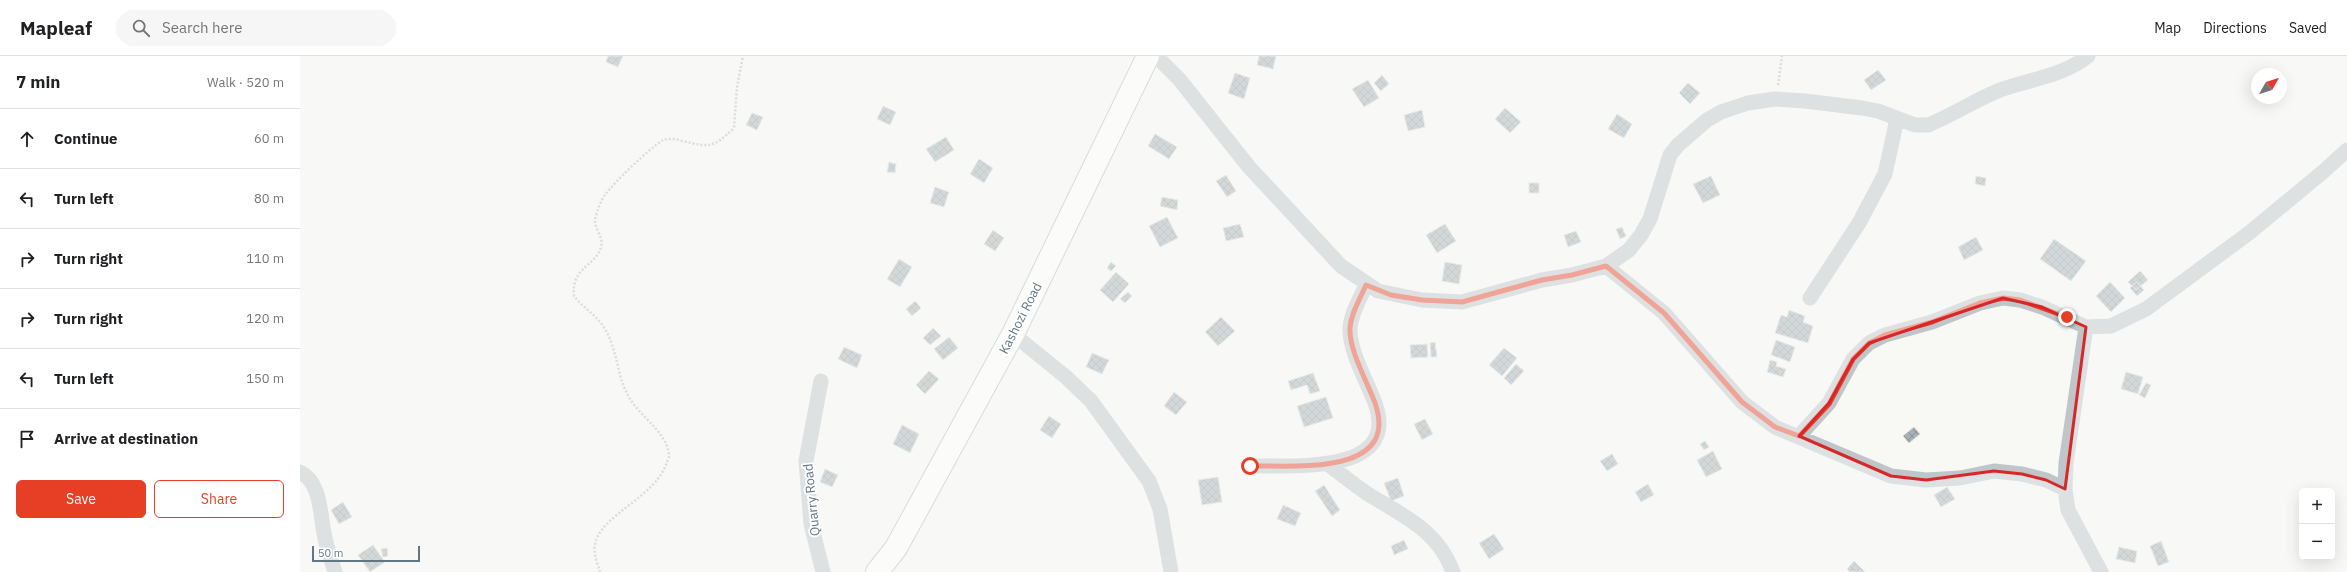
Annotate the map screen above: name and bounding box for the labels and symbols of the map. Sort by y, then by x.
north arrow [2251,68,2287,104]
street label: Kashozi Road [995,280,1046,357]
route end [2058,308,2076,326]
route start [1241,457,1259,475]
street label: Quarry Road [799,463,824,537]
scale bar [312,544,420,563]

